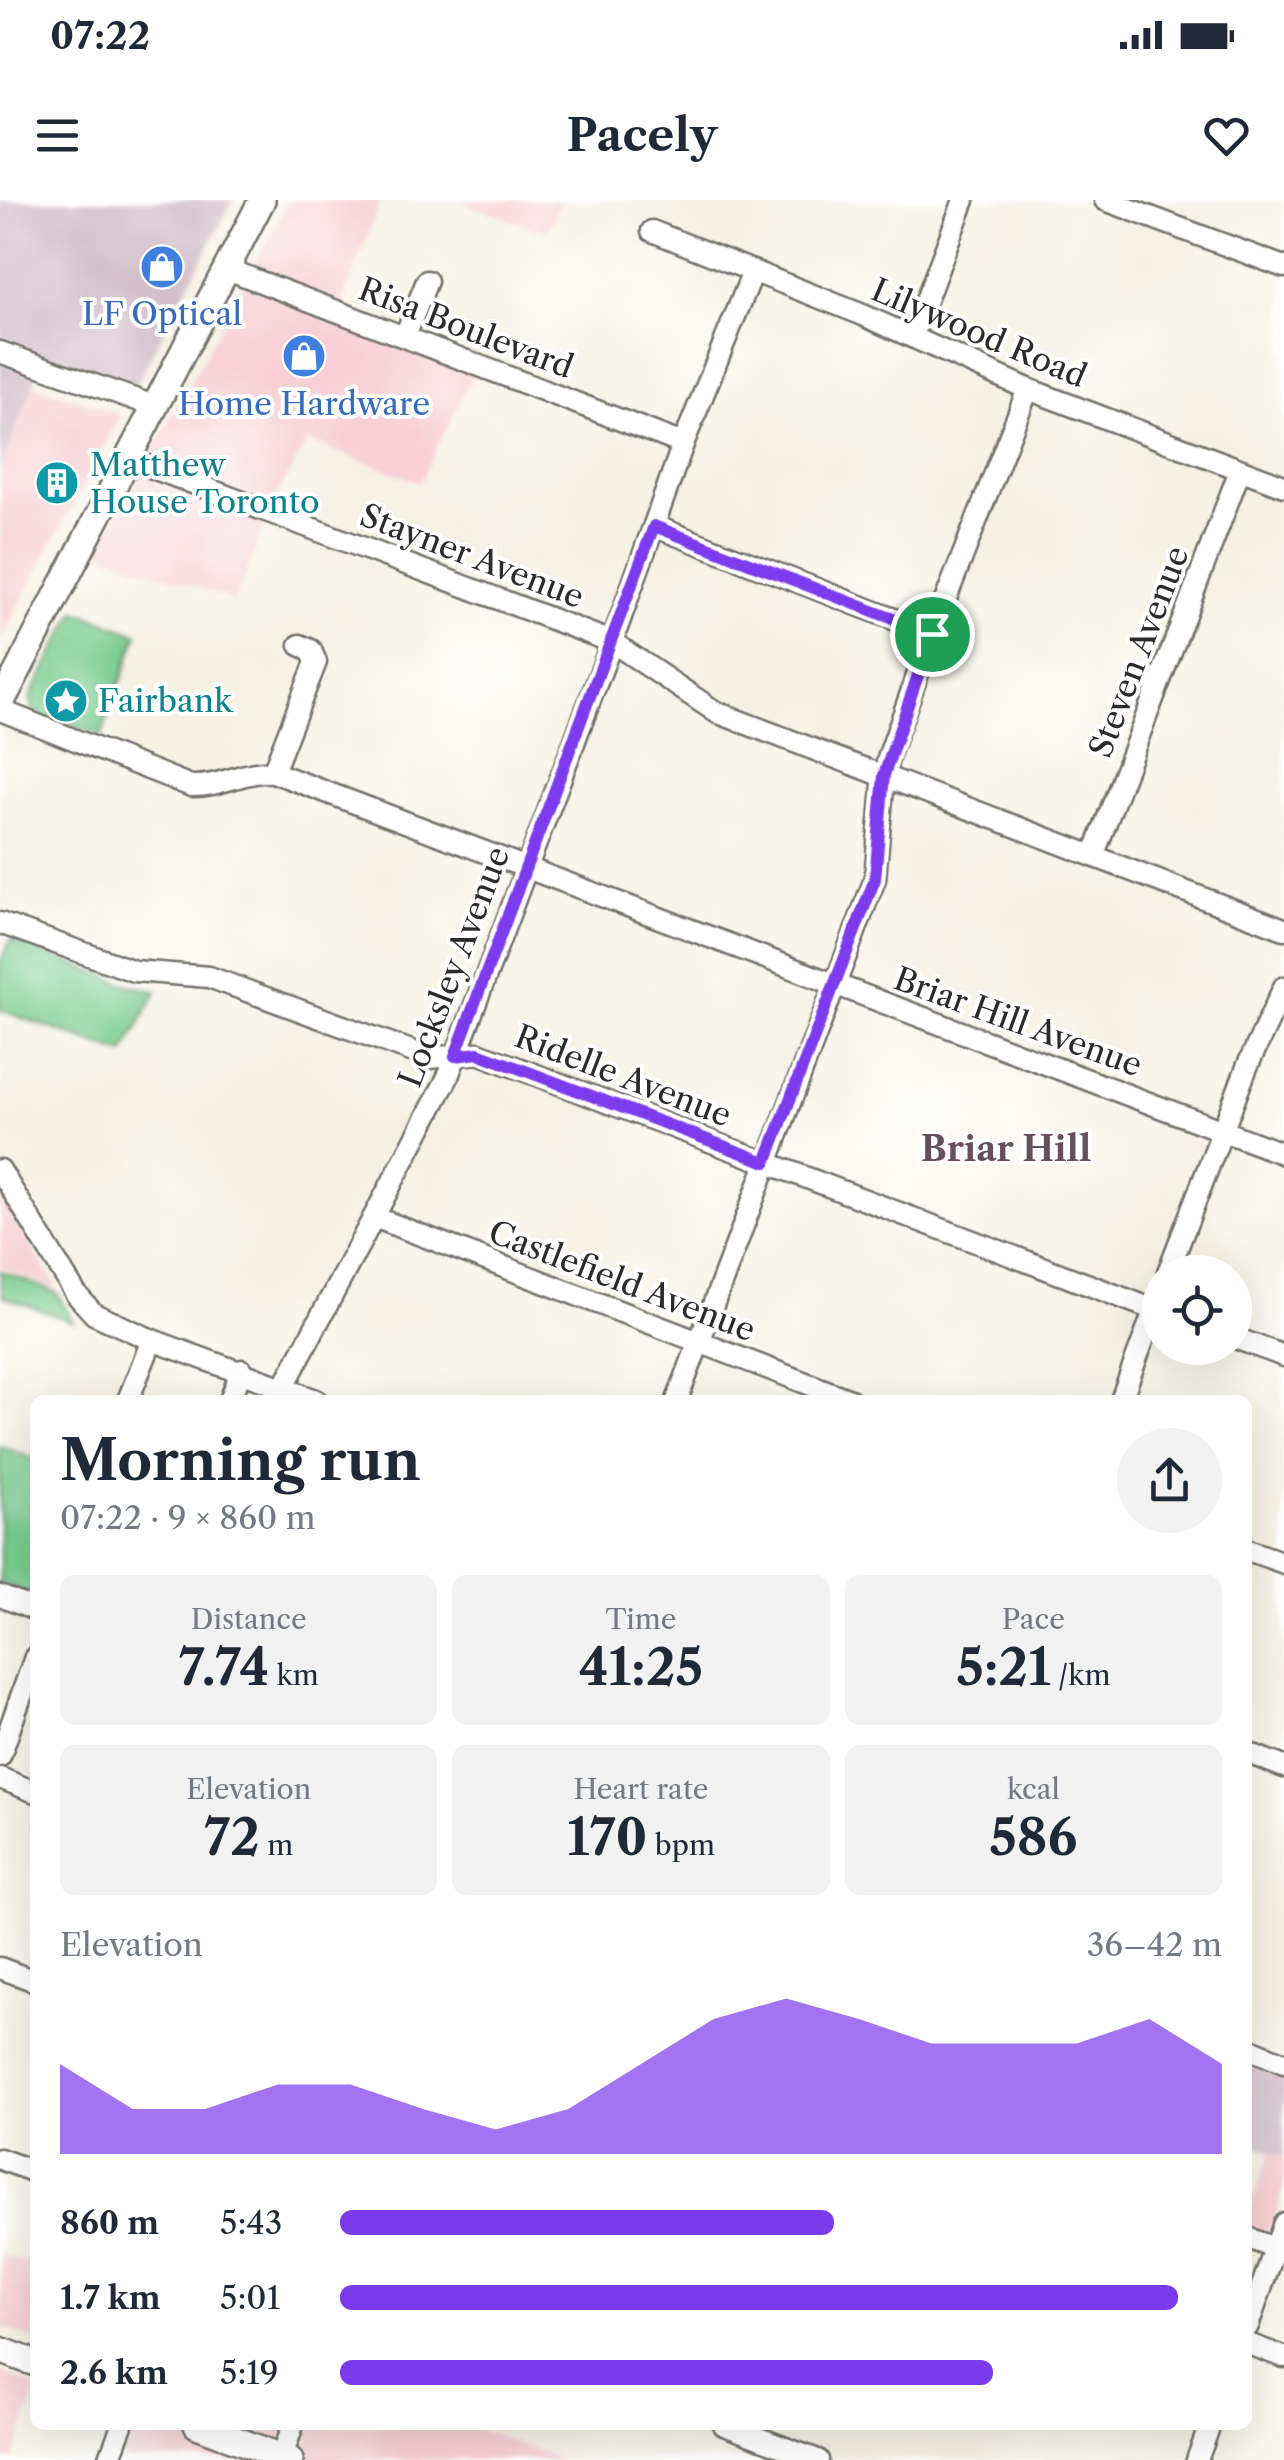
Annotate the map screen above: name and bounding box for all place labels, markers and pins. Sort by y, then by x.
shop icon: LF Optical [139,244,185,290]
place label: LF Optical [82,294,242,333]
shop icon: Home Hardware [281,333,327,379]
place label: Home Hardware [178,384,430,423]
place label: Matthew House Toronto [90,445,320,521]
building icon: Matthew House Toronto [34,460,80,506]
pin [890,592,975,677]
place icon: Fairbank [43,678,89,724]
place label: Fairbank [98,681,234,720]

